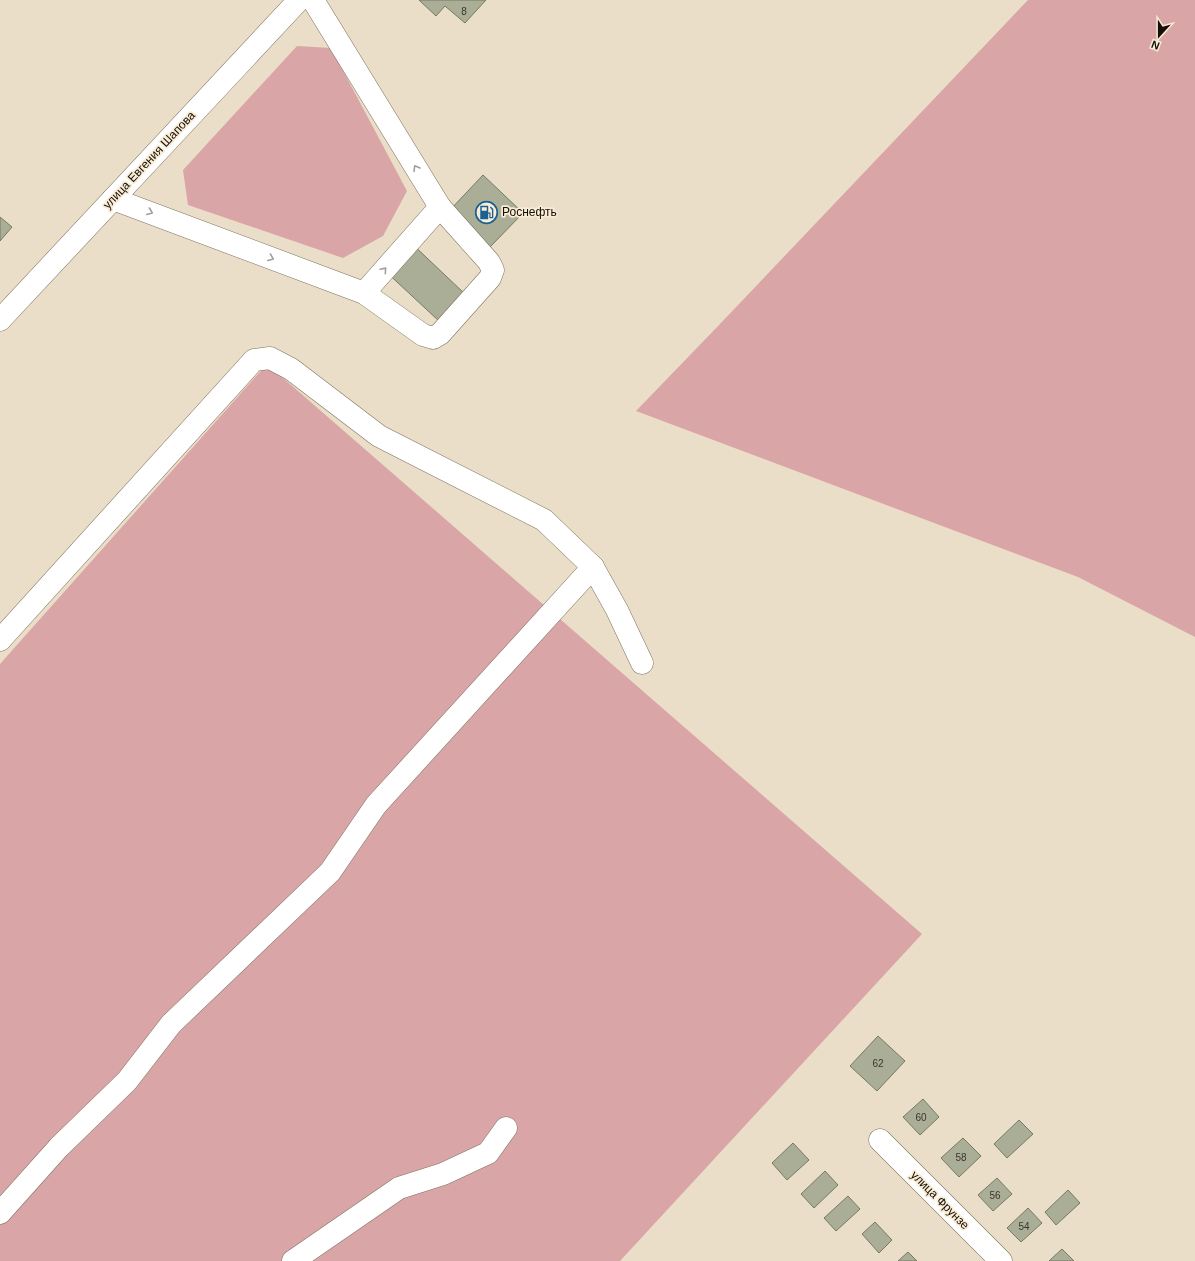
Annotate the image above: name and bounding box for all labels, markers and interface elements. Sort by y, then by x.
house number: 8 [461,6,467,17]
north arrow [1139,16,1179,56]
text: N [1150,38,1161,52]
street label: улица Евгения Шапова [100,108,198,212]
one-way arrow [413,165,420,172]
fuel station icon: Роснефть [474,199,500,225]
place label: Роснефть [502,205,557,219]
one-way arrow [146,208,153,216]
one-way arrow [268,254,275,262]
one-way arrow [380,267,387,275]
house number: 62 [872,1058,884,1069]
house number: 60 [915,1112,927,1123]
house number: 58 [955,1152,967,1163]
street label: улица Фрунзе [908,1168,972,1232]
house number: 56 [989,1190,1001,1201]
house number: 54 [1018,1221,1030,1232]

